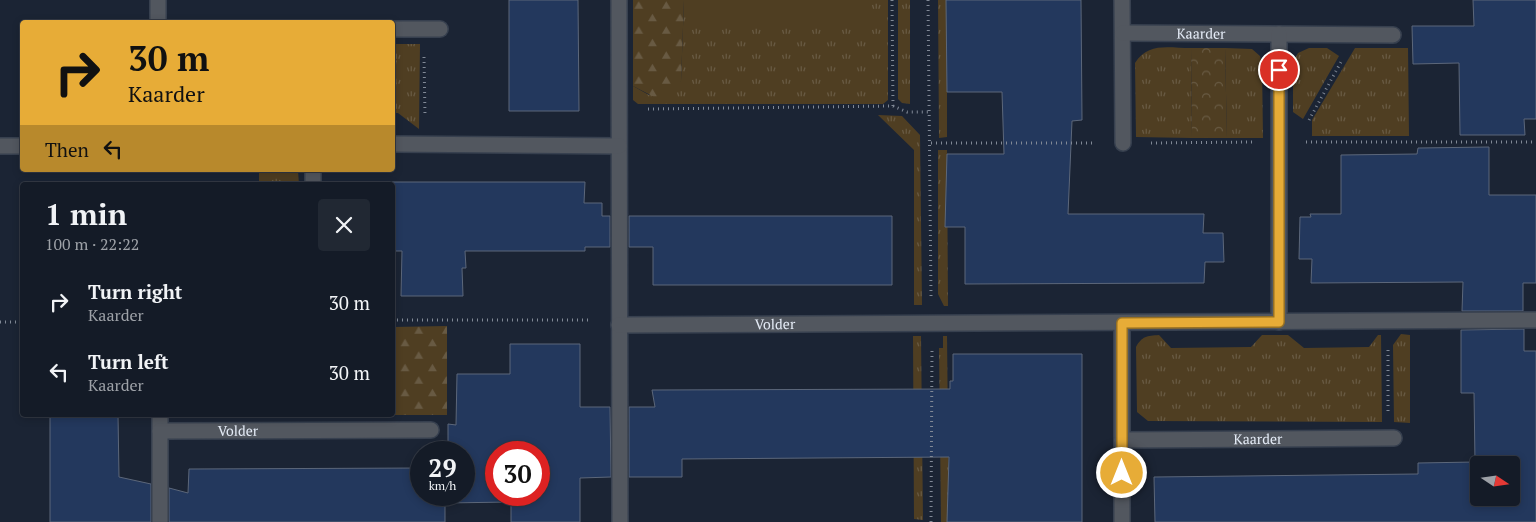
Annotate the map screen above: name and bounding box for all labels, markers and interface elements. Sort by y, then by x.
street label: Kaarder [1177,23,1226,43]
text: 30 m [128,35,209,81]
icon: right [45,40,110,105]
pin [1258,49,1300,91]
icon: arrive [1265,56,1293,84]
text: Kaarder [128,79,205,108]
icon: left [99,135,127,163]
text: Then [45,137,89,162]
text: 1 min [45,194,127,234]
button: close [318,199,370,251]
text: 100 m · 22:22 [45,233,139,255]
text: Turn right [88,279,182,304]
icon: right [45,288,73,316]
text: 30 m [329,290,370,315]
text: Kaarder [88,304,144,326]
street label: Volder [755,314,796,333]
text: Turn left [88,349,169,374]
icon: left [45,358,73,386]
text: 30 m [329,360,370,385]
text: Kaarder [88,374,144,396]
street label: Volder [218,421,259,440]
street label: Kaarder [1234,429,1283,448]
speed limit sign: 30 [485,441,550,506]
position arrow [1095,446,1147,498]
text: 29 [428,451,457,484]
north arrow [1470,456,1520,506]
map controls [1470,456,1520,506]
text: km/h [429,478,456,493]

